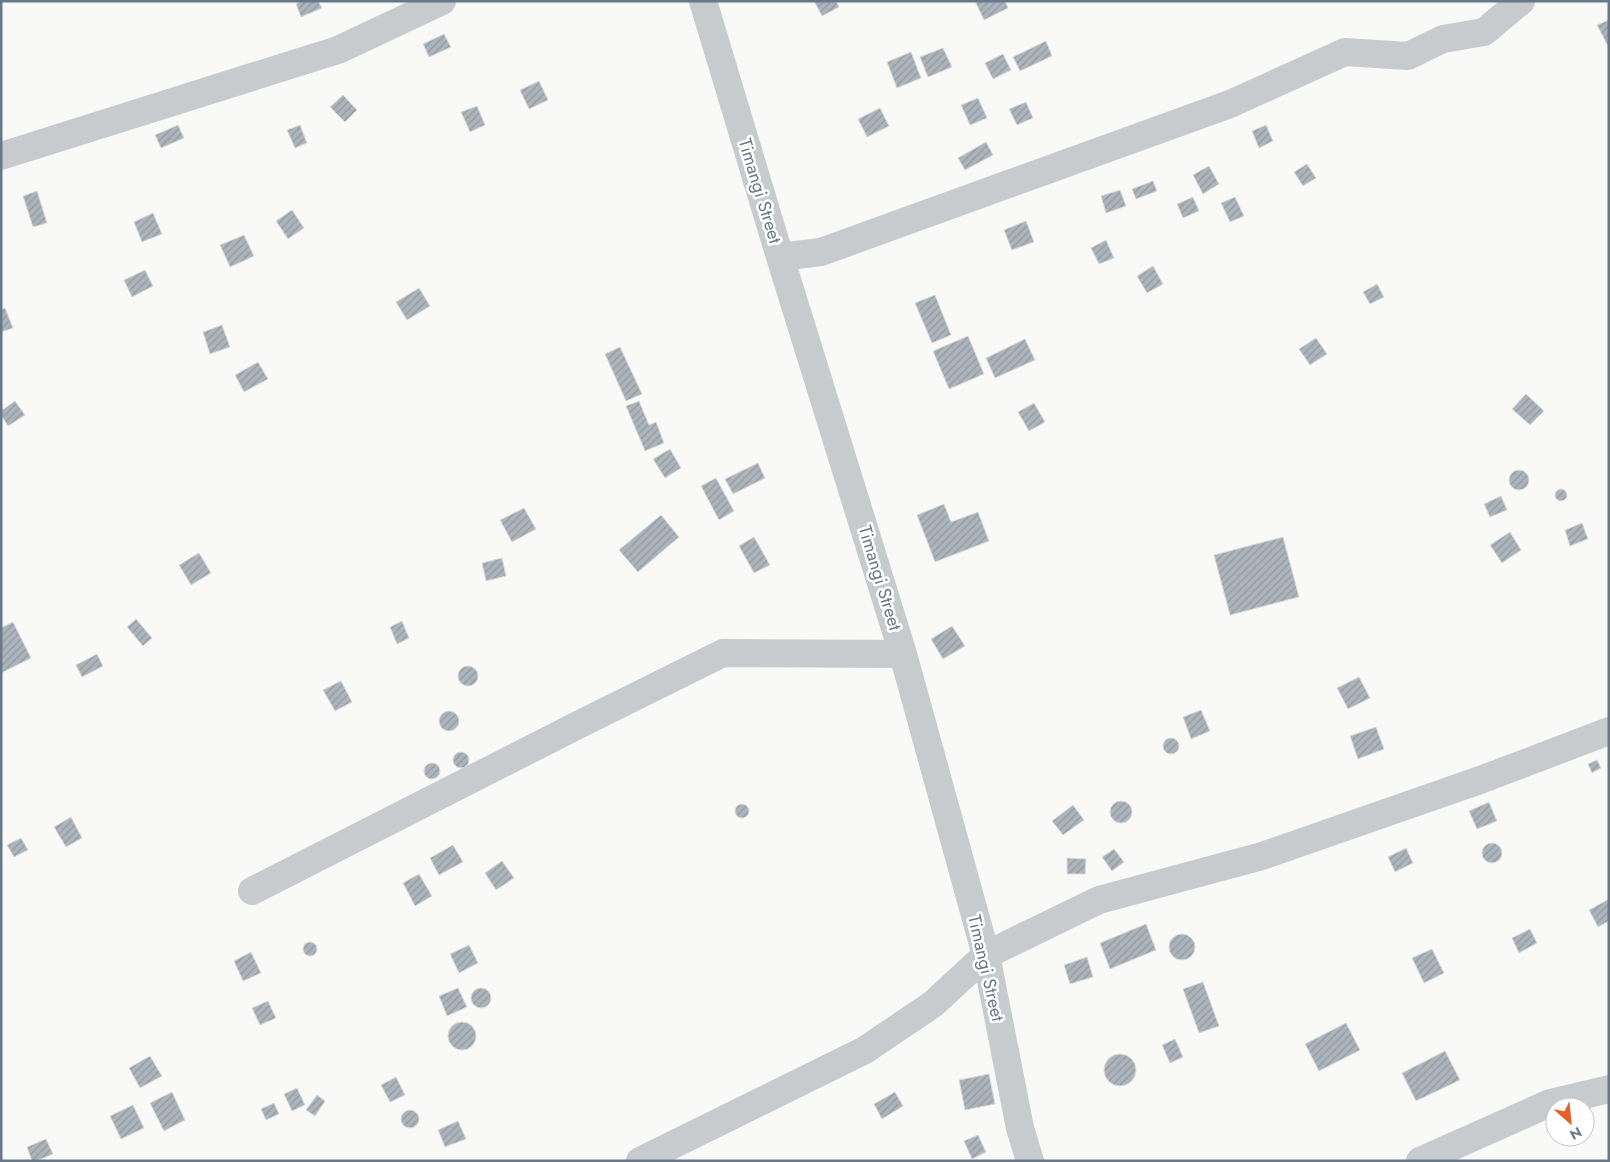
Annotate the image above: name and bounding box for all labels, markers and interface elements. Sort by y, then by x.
street label: Timangi Street [732,135,788,247]
street label: Timangi Street [852,522,908,634]
street label: Timangi Street [961,912,1011,1024]
north arrow [1545,1097,1595,1147]
text: N [1566,1122,1585,1145]

